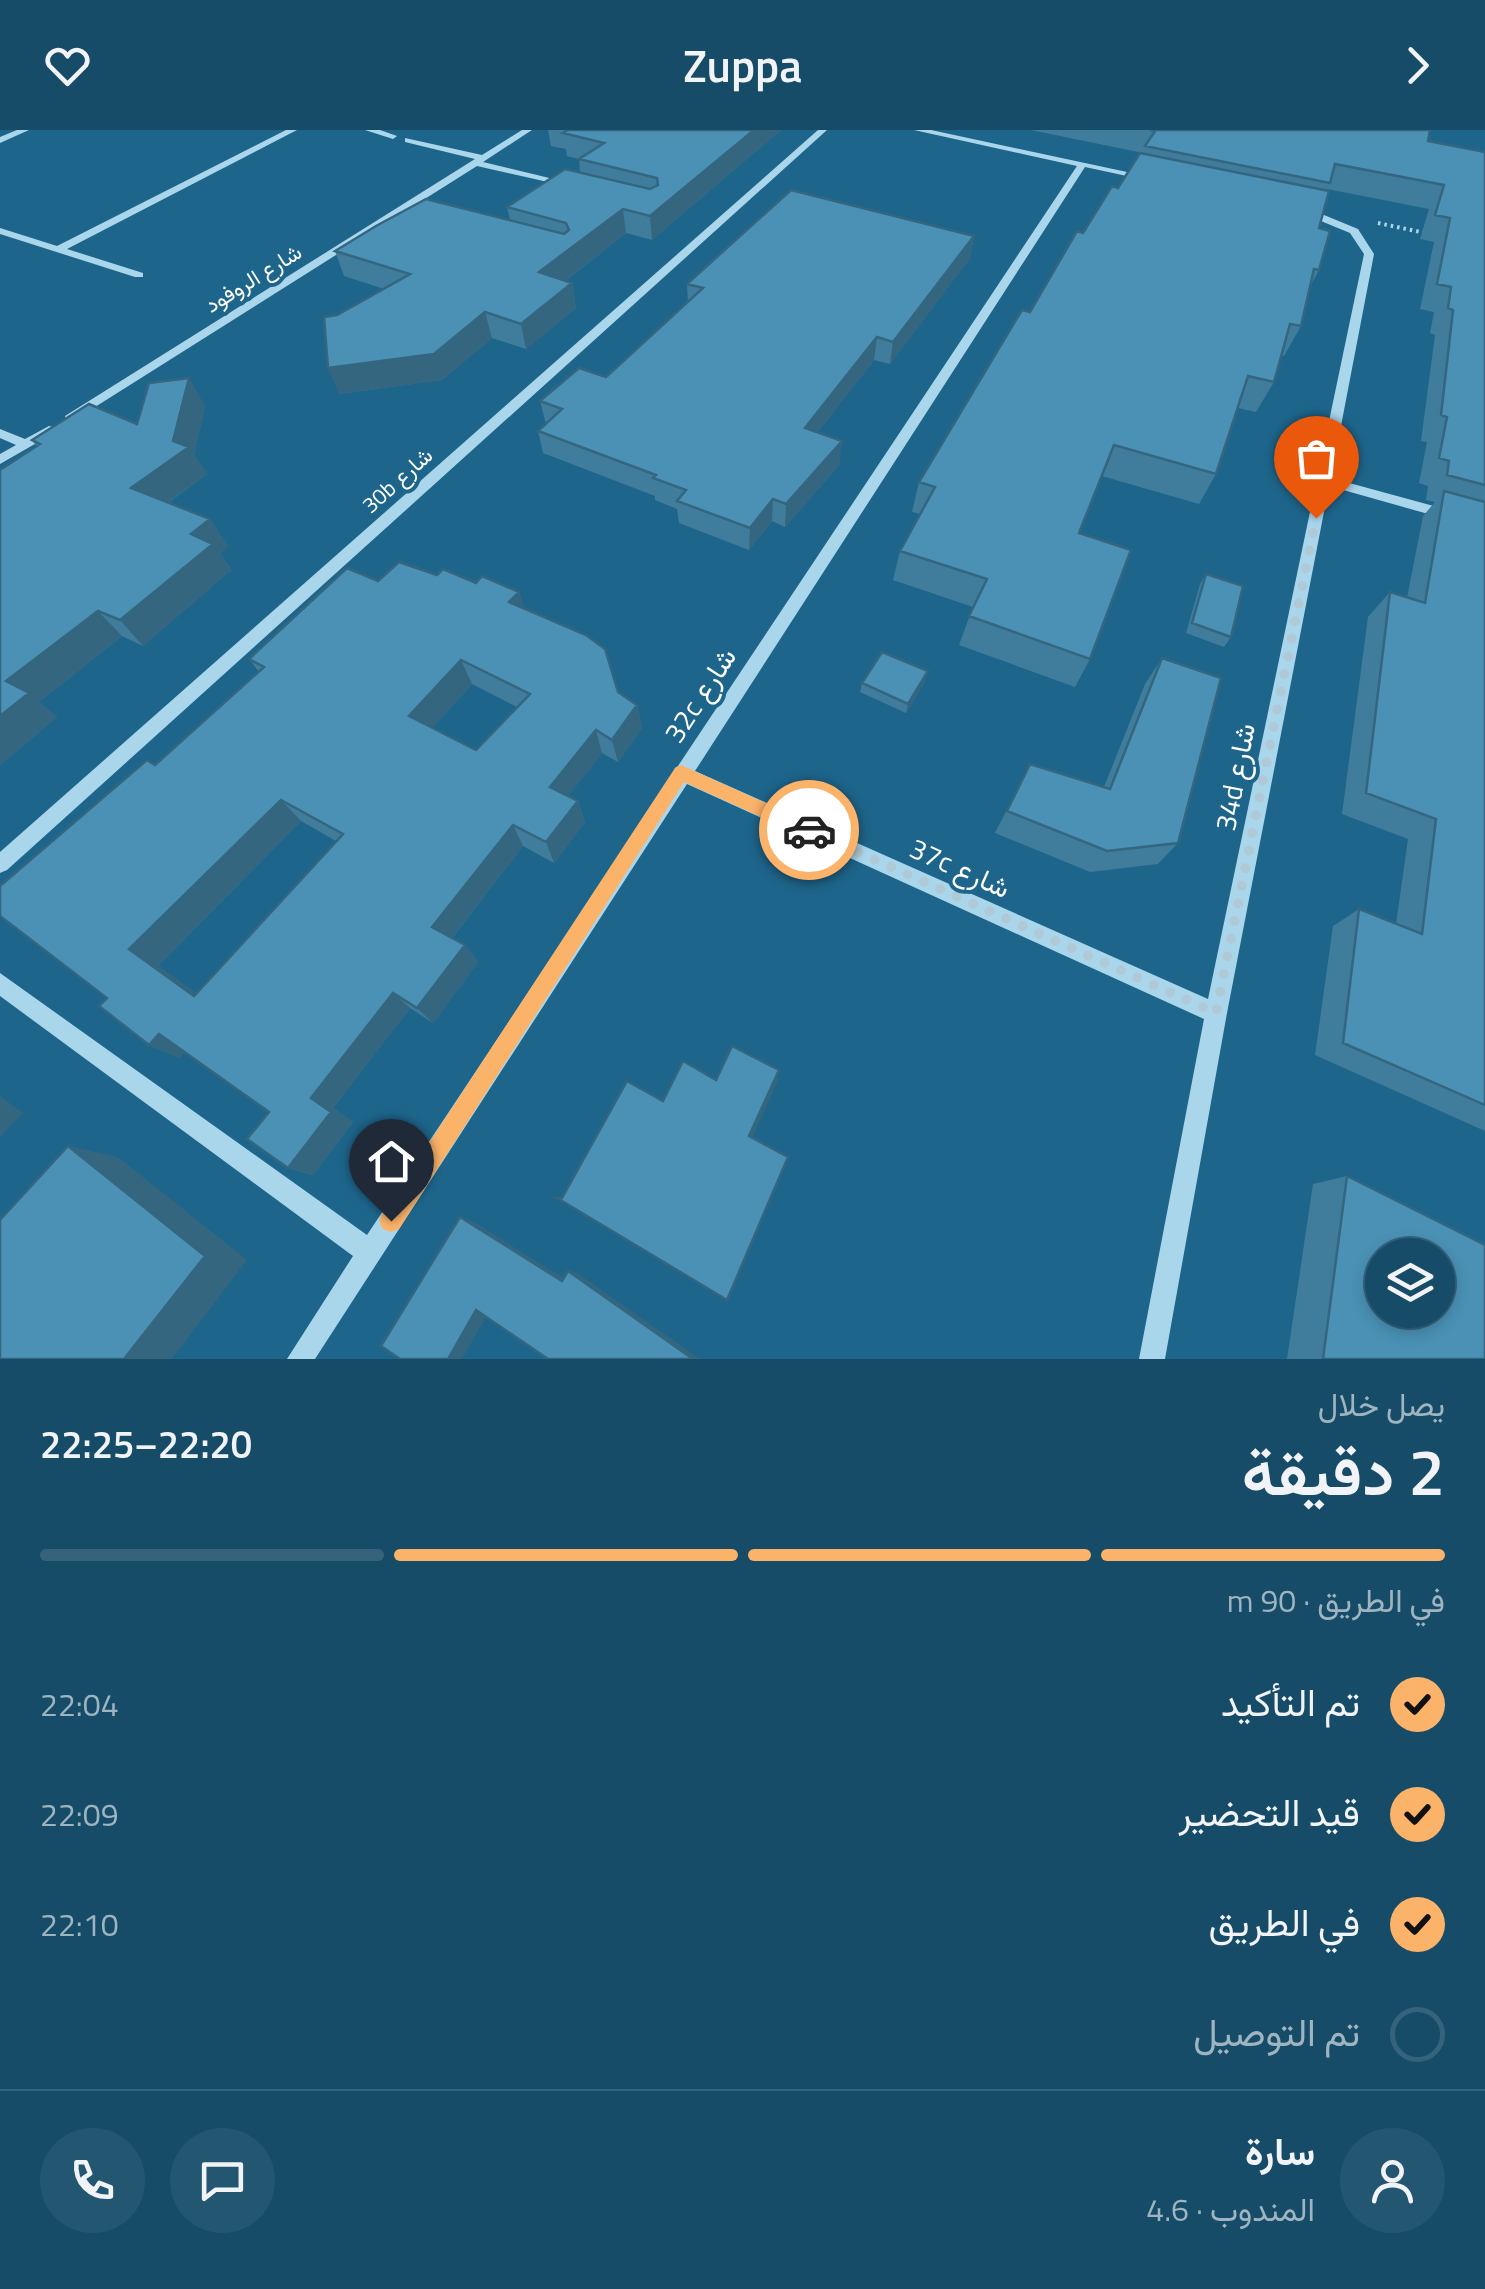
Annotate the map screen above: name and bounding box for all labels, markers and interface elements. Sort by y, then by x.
text: Zuppa [683,31,802,99]
icon: heart [40,38,95,93]
icon: forward [1390,38,1445,93]
street label: شارع الروفود [198,235,308,321]
pin [1274,416,1359,519]
icon: bag [1289,431,1344,486]
street label: 30b شارع [354,439,440,521]
street label: 32c شارع [653,639,746,751]
street label: 34d شارع [1203,719,1266,834]
courier [759,780,859,880]
icon: car [782,803,837,858]
street label: 37c شارع [903,826,1017,909]
pin [349,1119,434,1222]
icon: home [364,1134,419,1189]
map controls [1365,1238,1455,1328]
button: layers [1365,1238,1455,1328]
text: يصل خلال [1318,1380,1445,1428]
text: 22:20–22:25 [40,1415,252,1473]
text: 2 دقيقة [1242,1421,1445,1520]
text: في الطريق · 90 m [1227,1576,1445,1624]
text: تم التأكيد [1221,1673,1360,1731]
icon: check [1390,1677,1445,1732]
text: 22:04 [40,1680,119,1728]
text: قيد التحضير [1179,1783,1360,1841]
icon: check [1390,1787,1445,1842]
text: 22:09 [40,1790,119,1838]
text: في الطريق [1208,1893,1360,1951]
icon: check [1390,1897,1445,1952]
text: 22:10 [40,1900,119,1948]
text: تم التوصيل [1193,2003,1360,2061]
text: سارة [1245,2122,1315,2180]
button: phone [40,2128,145,2233]
button: chat [170,2128,275,2233]
button: person [1340,2128,1445,2233]
text: المندوب · 4.6 [1146,2185,1315,2233]

